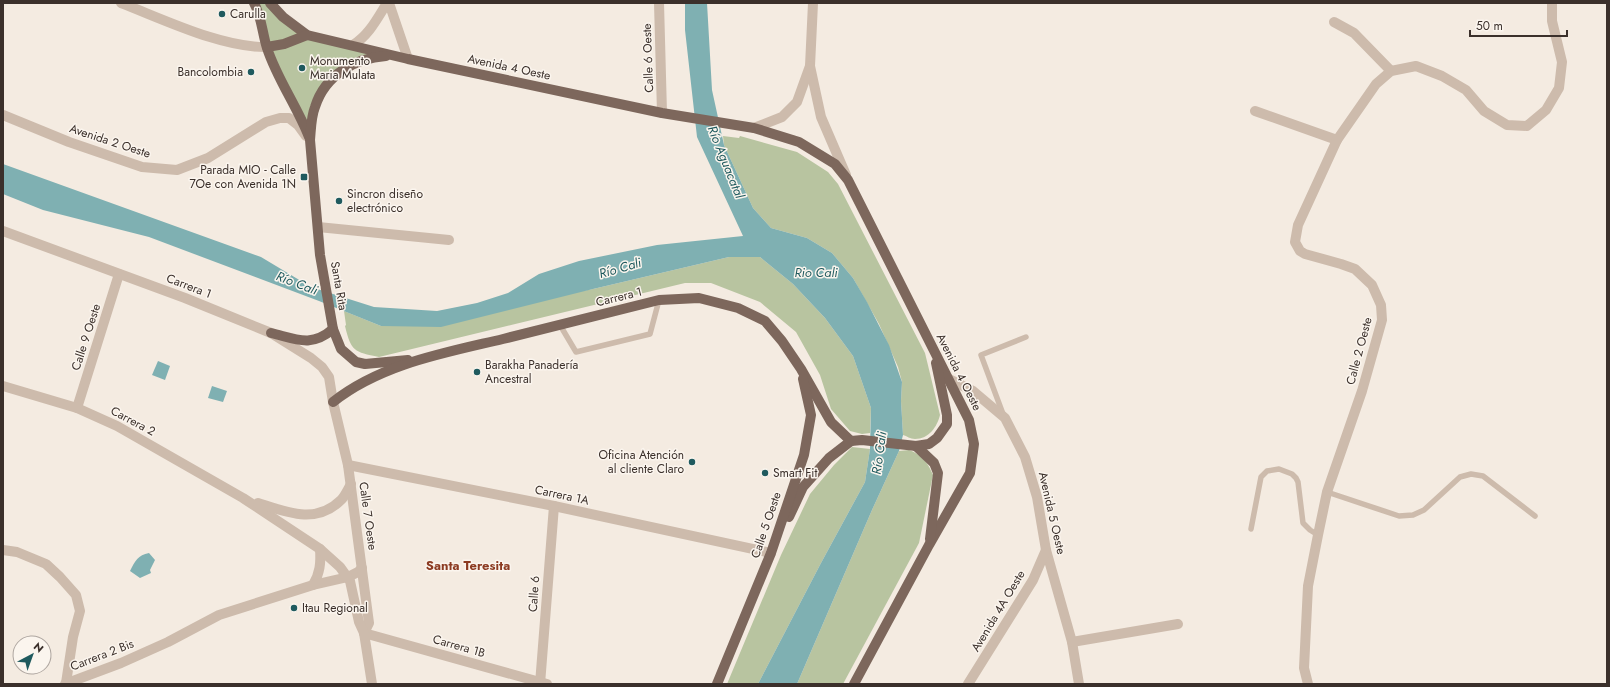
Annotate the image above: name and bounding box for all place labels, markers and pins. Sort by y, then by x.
place label: Carulla [230,5,266,23]
marker: Carulla [217,9,227,19]
place label: Monumento Maria Mulata [310,52,376,84]
place label: Bancolombia [178,63,243,81]
marker: Monumento Maria Mulata [297,63,307,73]
marker: Bancolombia [246,67,256,77]
place label: Parada MIO - Calle 7Oe con Avenida 1N [189,161,296,193]
marker: Parada MIO - Calle 7Oe con Avenida 1N [299,172,309,182]
place label: Sincron diseño electrónico [347,185,423,217]
marker: Sincron diseño electrónico [334,196,344,206]
place label: Barakha Panadería Ancestral [485,356,579,388]
marker: Barakha Panadería Ancestral [472,367,482,377]
place label: Oficina Atención al cliente Claro [598,446,684,478]
marker: Oficina Atención al cliente Claro [687,457,697,467]
place label: Smart Fit [773,464,817,482]
marker: Smart Fit [760,468,770,478]
place label: Itau Regional [302,599,368,617]
marker: Itau Regional [289,603,299,613]

